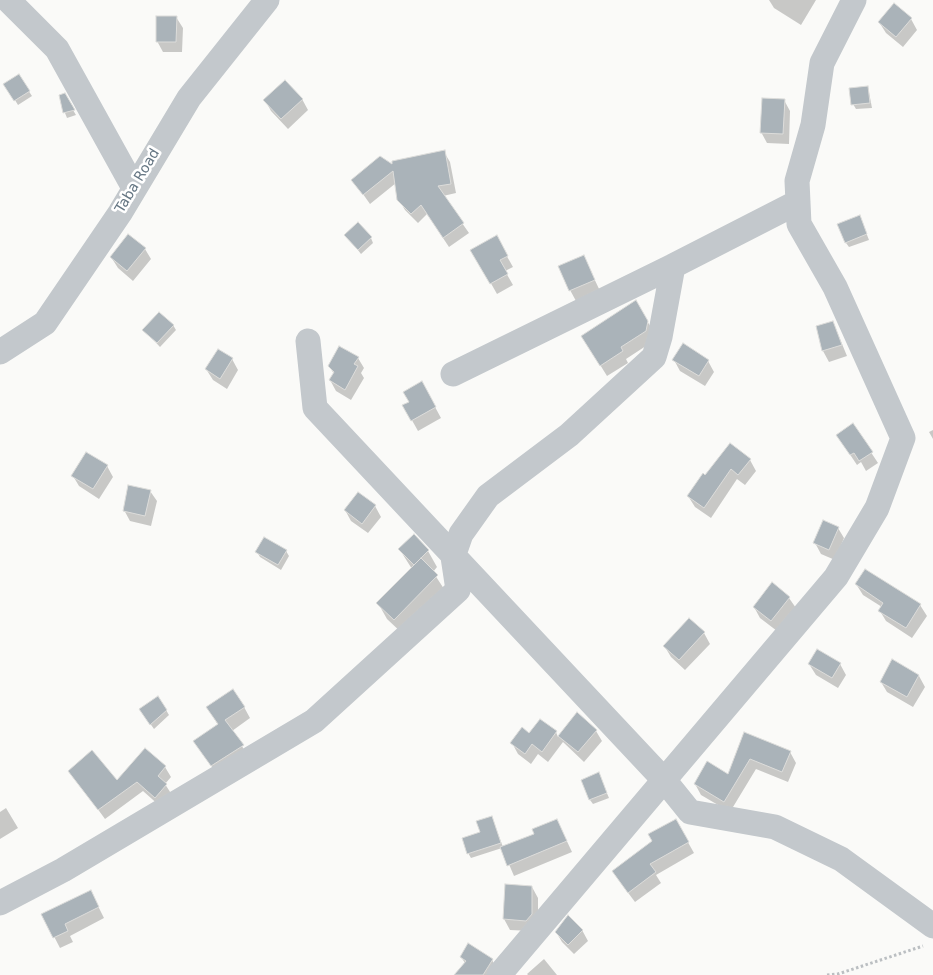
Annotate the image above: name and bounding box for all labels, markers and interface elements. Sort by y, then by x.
street label: Taba Road [112,146,164,216]

